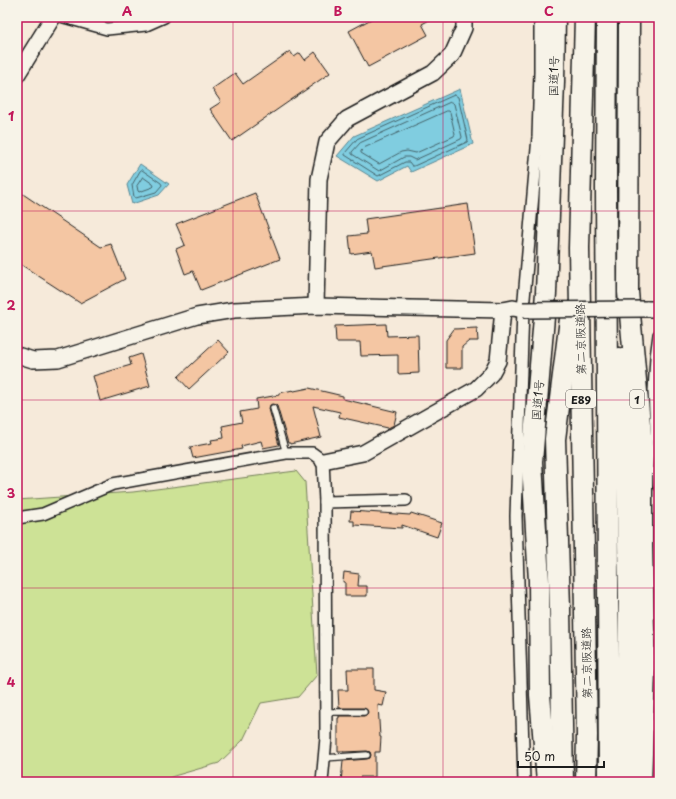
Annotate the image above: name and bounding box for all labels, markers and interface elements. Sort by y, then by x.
text: A [122,1,132,20]
text: B [334,1,343,20]
text: C [544,1,554,20]
street label: 国道1号 [544,55,562,97]
text: 1 [8,106,14,125]
text: 2 [6,295,16,314]
street label: 第二京阪道路 [570,303,590,375]
street label: 国道1号 [526,379,548,421]
road number: E89 [566,390,596,408]
road number: 1 [630,390,644,408]
text: 3 [7,483,16,502]
street label: 第二京阪道路 [576,627,596,699]
text: 4 [7,672,16,691]
scale bar [518,743,604,769]
text: 50 m [524,747,555,765]

